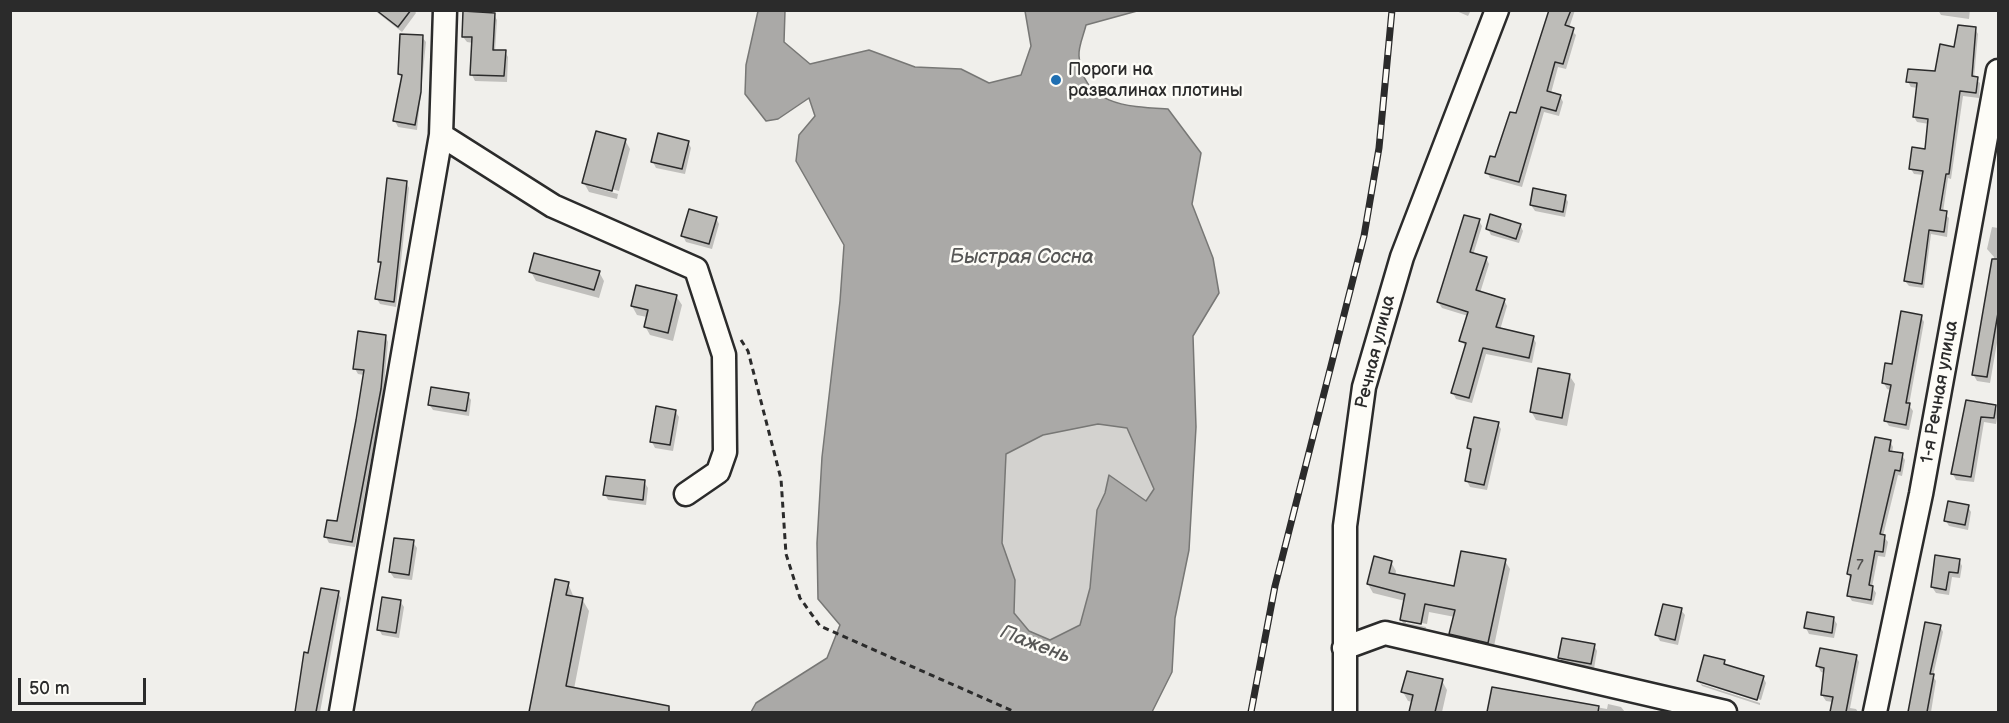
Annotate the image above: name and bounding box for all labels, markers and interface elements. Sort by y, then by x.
place label: Пороги на развалинах плотины [1068,59,1243,101]
marker: Пороги на развалинах плотины [1049,73,1063,87]
water label: Быстрая Сосна [950,246,1094,270]
street label: Речная улица [1351,293,1401,411]
street label: 1-я Речная улица [1917,319,1963,465]
house number: 7 [1856,557,1864,575]
water label: Пажень [997,621,1073,669]
scale bar [21,666,148,704]
text: 50 m [29,678,70,699]

